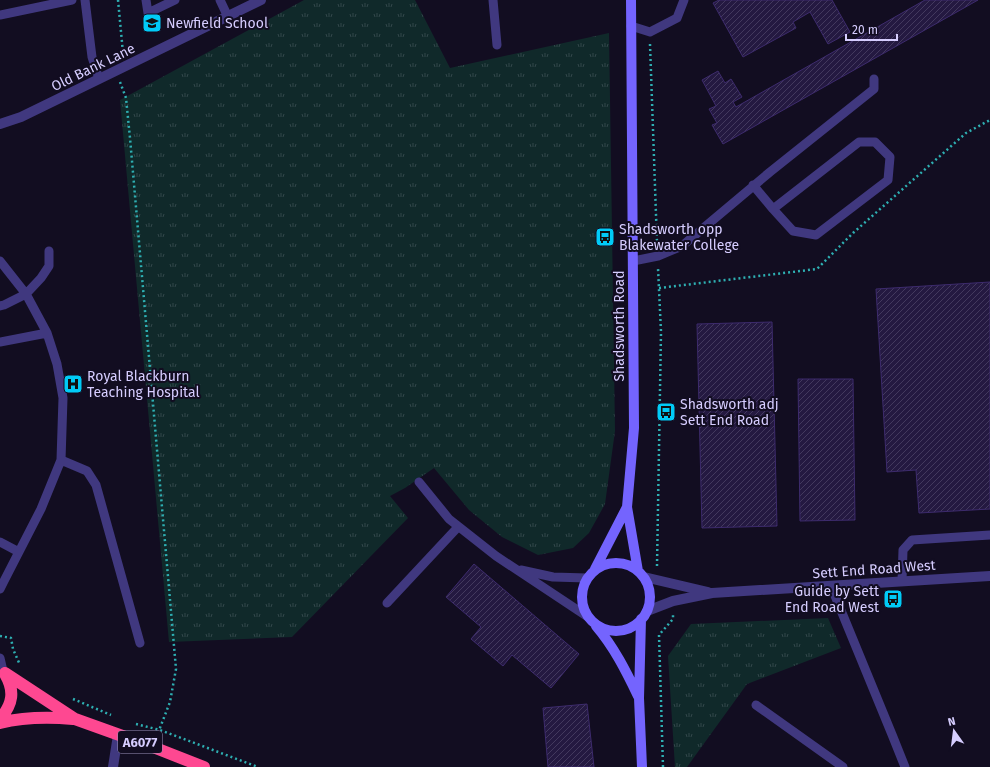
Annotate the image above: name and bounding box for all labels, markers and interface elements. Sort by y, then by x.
school or university icon: Newfield School [141,12,163,34]
place label: Newfield School [166,15,268,32]
scale bar [846,16,897,42]
text: 20 m [852,23,878,37]
street label: Old Bank Lane [48,40,138,95]
place label: Shadsworth opp Blakewater College [619,221,739,254]
bus stop icon: Shadsworth opp Blakewater College [594,226,616,248]
street label: Shadsworth Road [611,270,628,382]
place label: Royal Blackburn Teaching Hospital [87,368,200,401]
hospital icon: Royal Blackburn Teaching Hospital [62,373,84,395]
place label: Shadsworth adj Sett End Road [680,396,779,429]
bus stop icon: Shadsworth adj Sett End Road [655,401,677,423]
street label: Sett End Road West [812,557,937,582]
place label: Guide by Sett End Road West [785,583,880,616]
bus stop icon: Guide by Sett End Road West [882,588,904,610]
north arrow [934,711,974,751]
text: N [947,715,957,729]
road number: A6077 [118,731,162,753]

